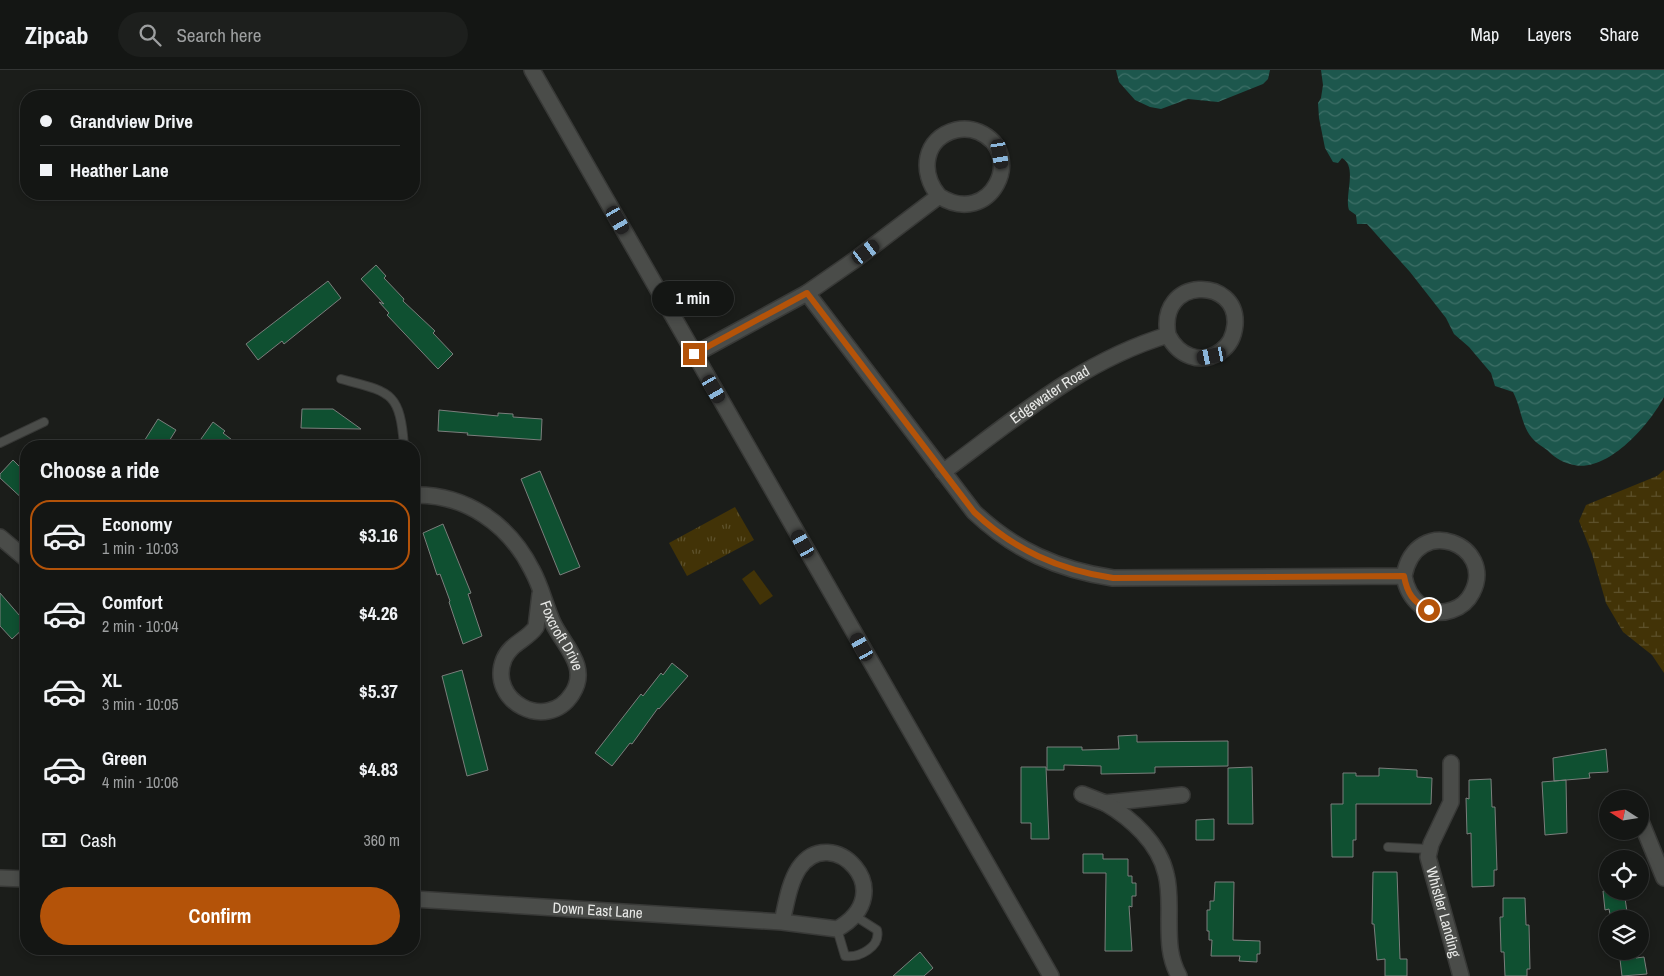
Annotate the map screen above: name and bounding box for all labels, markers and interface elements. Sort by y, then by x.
search box [118,12,468,57]
text: Zipcab [25,19,88,51]
icon: search [136,21,164,49]
text: Search here [176,22,261,48]
text: Map [1471,22,1499,47]
text: Layers [1527,22,1572,47]
text: Share [1600,22,1639,47]
text: Grandview Drive [70,108,193,134]
car [990,138,1009,170]
text: Heather Lane [70,157,169,183]
car [604,203,631,237]
car [849,237,882,267]
callout: 1 min [653,282,735,316]
text: 1 min [676,287,710,309]
route end [683,343,705,365]
car [1195,346,1228,366]
street label: Edgewater Road [1005,360,1093,428]
car [700,372,727,406]
text: Choose a ride [40,455,159,485]
text: Economy [102,511,172,537]
icon: car [42,513,87,558]
text: $3.16 [359,522,398,548]
car [789,527,816,561]
text: 1 min · 10:03 [102,537,179,559]
text: Comfort [102,589,163,615]
icon: car [42,591,87,636]
street label: Foxcroft Drive [535,598,589,673]
route start [1418,599,1440,621]
text: $4.26 [359,600,398,626]
text: 2 min · 10:04 [102,615,179,637]
car [848,630,875,664]
text: XL [102,667,122,693]
icon: car [42,669,87,714]
text: $5.37 [359,678,398,704]
text: 3 min · 10:05 [102,693,179,715]
text: Green [102,745,147,771]
icon: car [42,747,87,792]
text: $4.83 [359,756,398,782]
text: 4 min · 10:06 [102,771,179,793]
north arrow [1599,790,1649,840]
map controls [1599,790,1649,960]
icon: cash [40,826,68,854]
text: Cash [80,827,116,853]
text: 360 m [364,829,400,851]
button: locate [1599,850,1649,900]
street label: Whistler Landing [1421,864,1466,960]
button: Confirm [40,887,400,945]
street label: Down East Lane [552,897,644,923]
button: layers [1599,910,1649,960]

